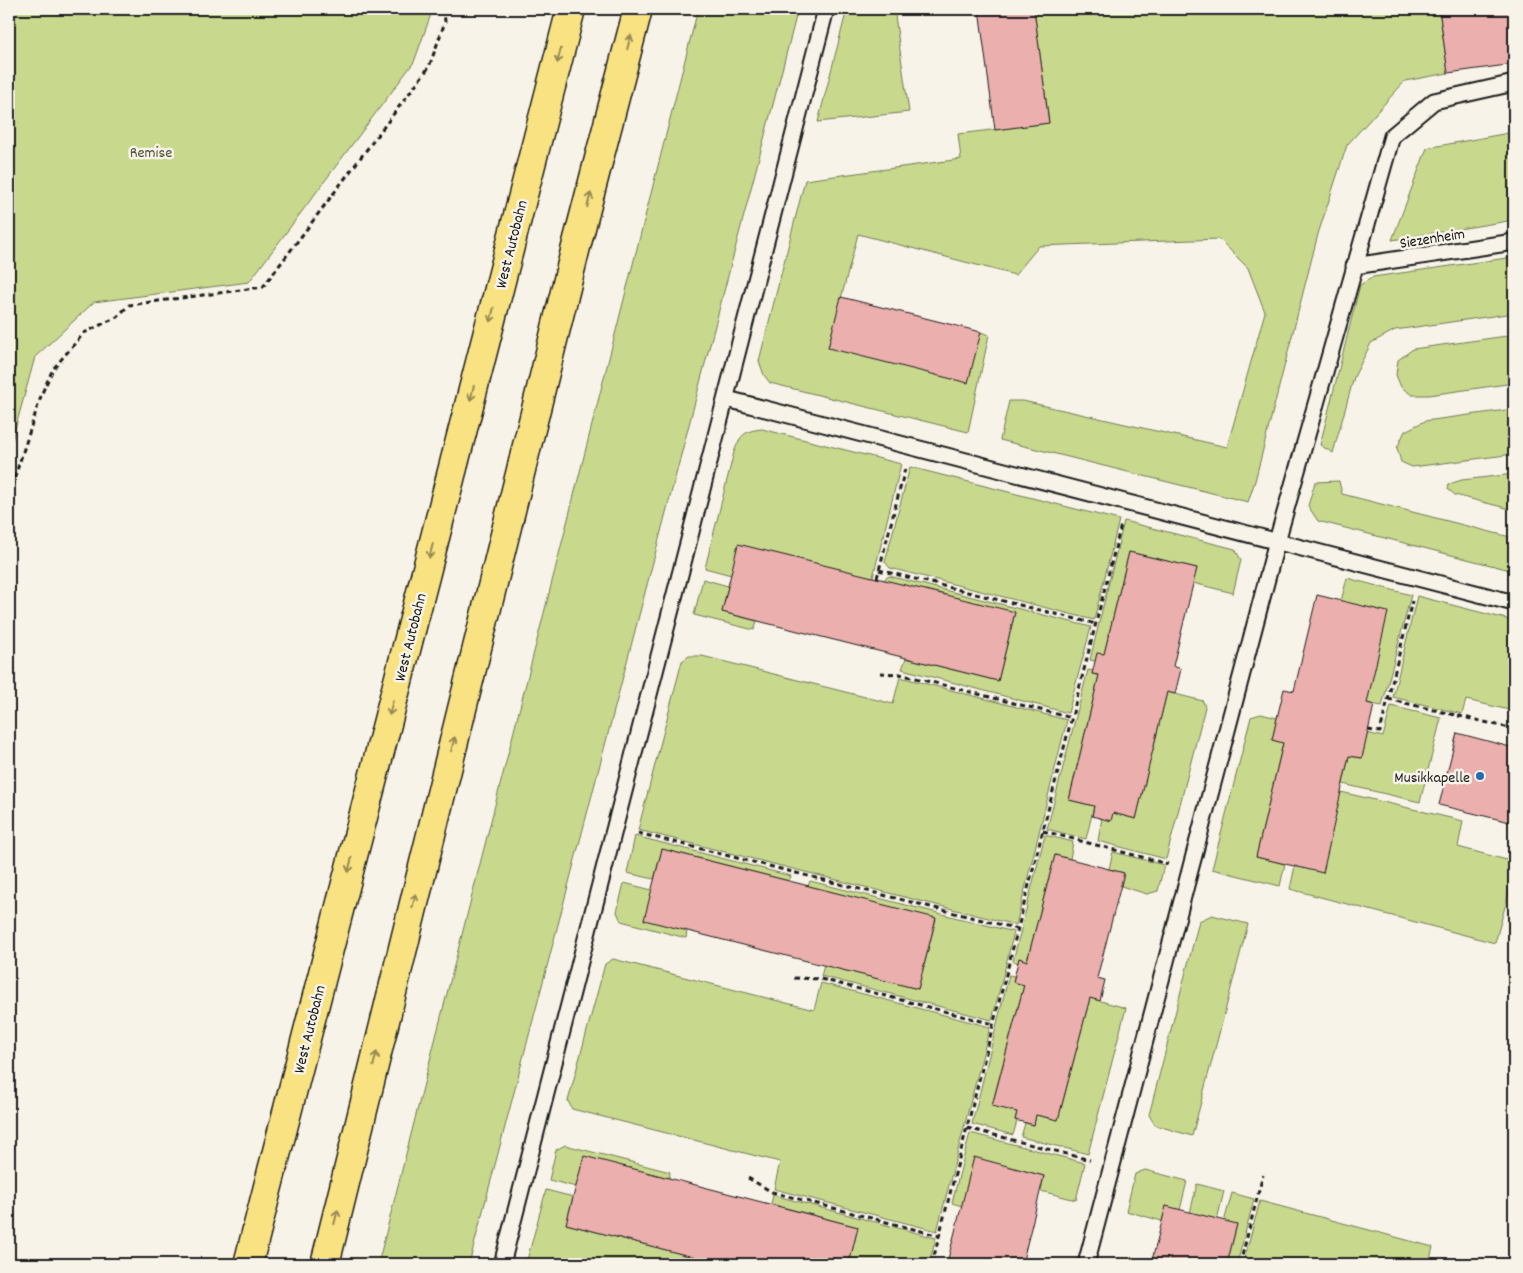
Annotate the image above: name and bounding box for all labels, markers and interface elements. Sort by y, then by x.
one-way arrow [625,35,634,51]
one-way arrow [553,47,563,63]
park label: Remise [130,142,172,165]
one-way arrow [584,192,594,208]
street label: West Autobahn [490,198,535,291]
street label: Siezenheim [1398,223,1467,256]
one-way arrow [487,307,496,323]
one-way arrow [467,385,476,401]
one-way arrow [426,542,436,558]
street label: West Autobahn [389,591,434,684]
one-way arrow [386,700,395,716]
one-way arrow [449,736,459,752]
place label: Musikkapelle [1394,767,1470,790]
marker: Musikkapelle [1474,770,1486,782]
one-way arrow [345,857,354,873]
one-way arrow [410,894,420,910]
street label: West Autobahn [288,983,333,1076]
one-way arrow [371,1052,380,1068]
one-way arrow [332,1209,341,1225]

